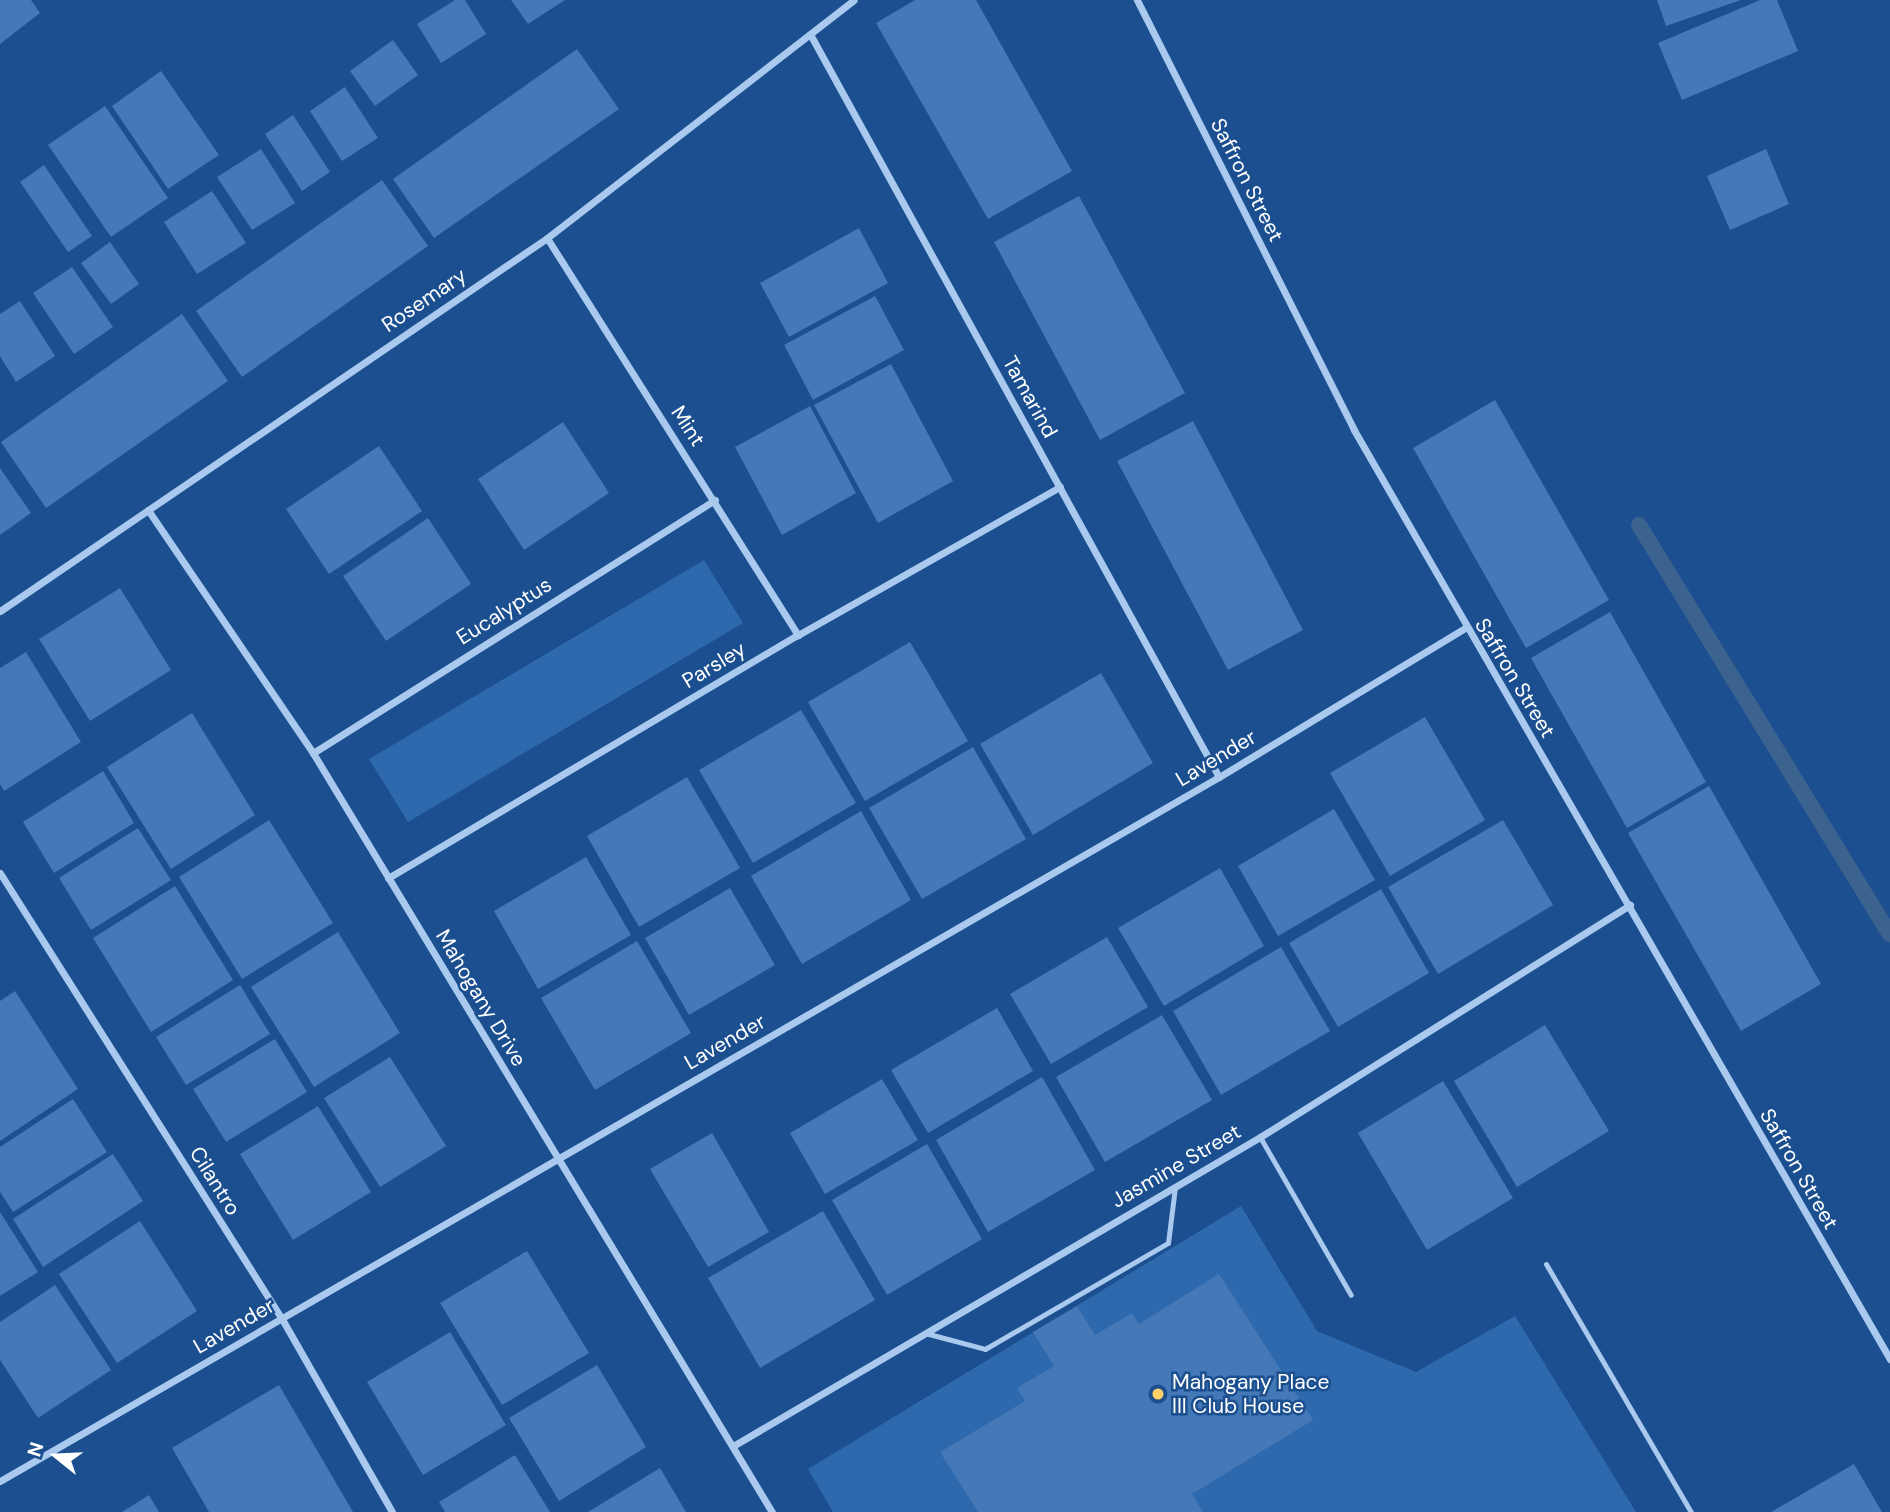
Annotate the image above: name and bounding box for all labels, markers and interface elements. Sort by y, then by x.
street label: Saffron Street [1205,114,1289,246]
street label: Rosemary [377,263,471,337]
street label: Tamarind [997,352,1063,442]
street label: Mint [666,401,710,451]
street label: Eucalyptus [452,572,556,650]
street label: Saffron Street [1469,614,1561,742]
street label: Parsley [678,636,750,694]
street label: Lavender [1171,724,1261,792]
street label: Mahogany Drive [430,925,532,1071]
street label: Lavender [680,1009,770,1075]
street label: Saffron Street [1754,1104,1844,1234]
street label: Jasmine Street [1107,1119,1245,1213]
street label: Cilantro [184,1142,246,1220]
street label: Lavender [189,1293,279,1359]
place label: Mahogany Place III Club House [1172,1369,1330,1419]
marker: Mahogany Place III Club House [1150,1386,1166,1402]
north arrow [21,1421,91,1491]
text: N [22,1439,50,1460]

